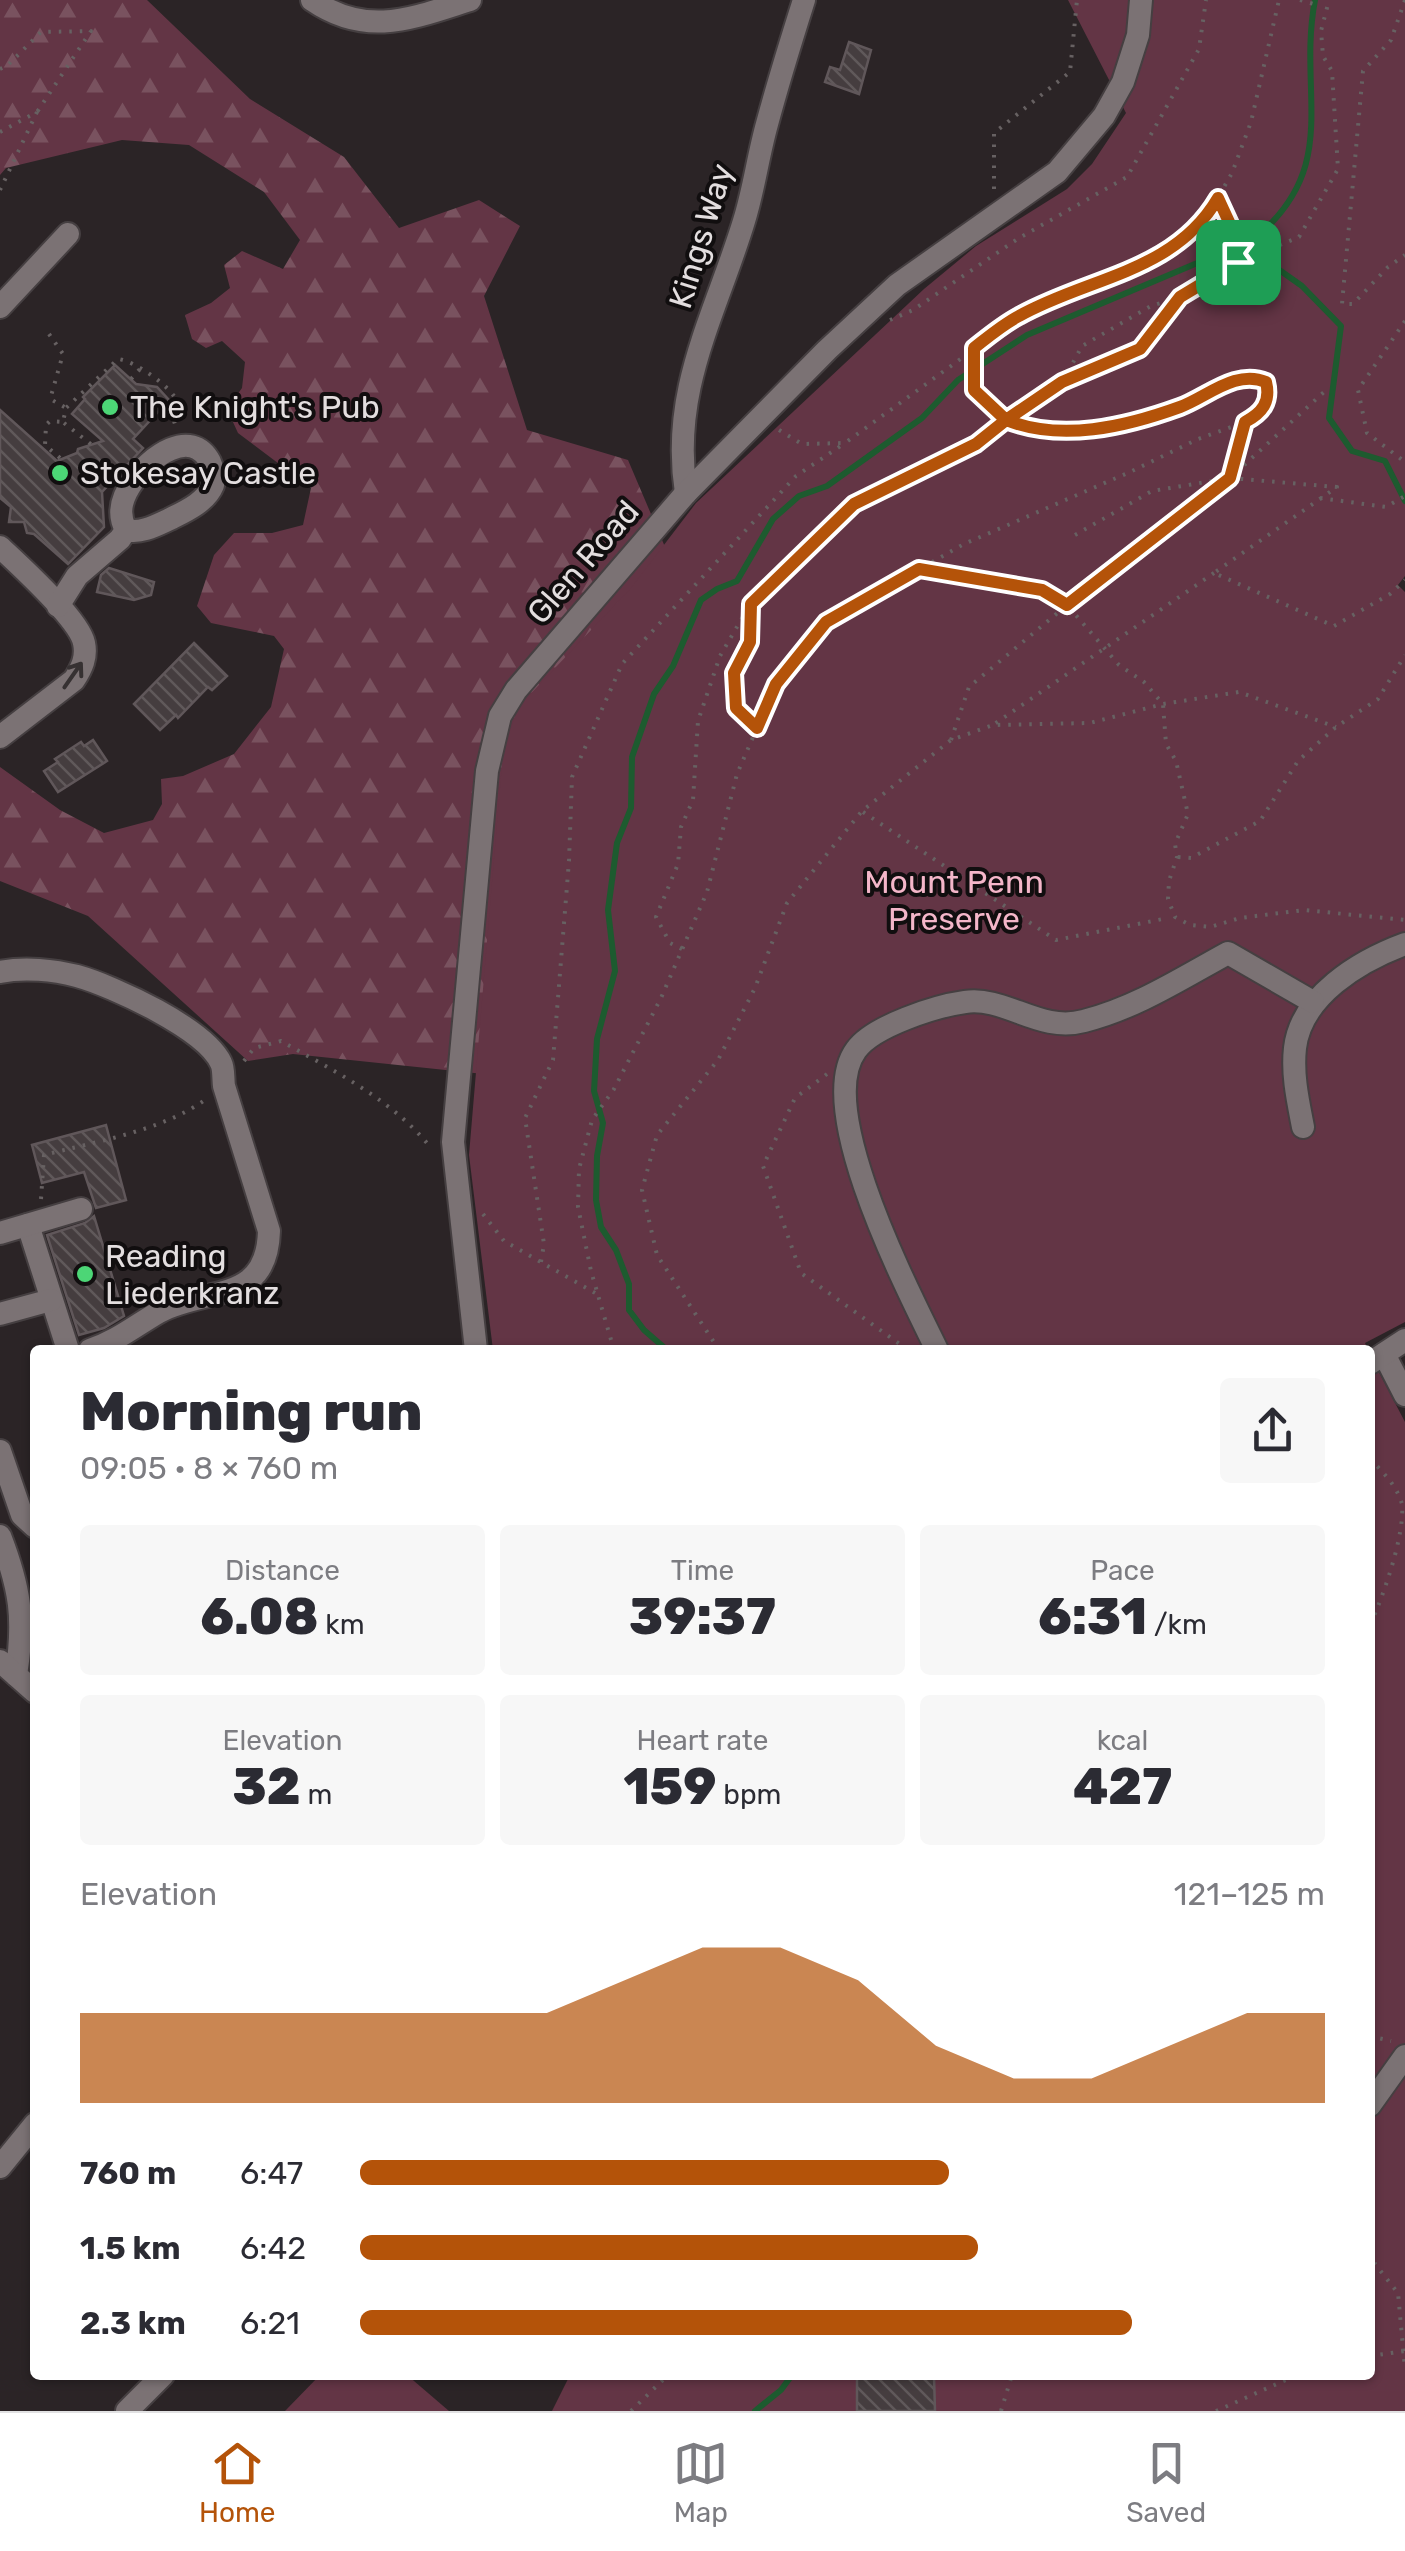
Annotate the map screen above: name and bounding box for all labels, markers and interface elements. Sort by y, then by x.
street label: Kings Way [661,159,741,313]
pin [1196,220,1281,305]
icon: arrive [1211,235,1266,290]
place label: The Knight's Pub [130,388,380,426]
marker: The Knight's Pub [99,396,121,418]
place label: Stokesay Castle [80,454,316,492]
marker: Stokesay Castle [49,462,71,484]
street label: Glen Road [519,493,647,631]
one-way arrow [63,662,84,689]
park label: Mount Penn Preserve [864,863,1044,938]
place label: Reading Liederkranz [105,1237,280,1312]
marker: Reading Liederkranz [74,1263,96,1285]
button: share [1220,1378,1325,1483]
text: Morning run [80,1379,422,1444]
text: 09:05 · 8 × 760 m [80,1449,338,1487]
text: Distance [225,1554,340,1587]
text: Time [671,1554,734,1587]
text: Pace [1090,1554,1155,1587]
text: 6.08 [200,1587,318,1647]
text: 39:37 [629,1587,776,1647]
text: 6:31 [1038,1587,1147,1647]
text: km [318,1608,365,1641]
text: /km [1147,1608,1207,1641]
text: Elevation [223,1724,342,1757]
text: Heart rate [637,1724,768,1757]
text: kcal [1097,1724,1148,1757]
text: 32 [233,1757,301,1817]
text: 159 [624,1757,716,1817]
text: 427 [1073,1757,1172,1817]
text: m [301,1778,332,1811]
text: bpm [716,1778,781,1811]
text: Elevation [80,1875,217,1913]
text: 121–125 m [1174,1875,1325,1913]
text: 760 m [80,2154,176,2192]
text: 6:47 [240,2154,303,2192]
text: 1.5 km [80,2229,181,2267]
text: 6:42 [240,2229,306,2267]
text: 2.3 km [80,2304,186,2342]
text: 6:21 [240,2304,300,2342]
tab: Home [199,2436,276,2529]
tab: Map [673,2436,728,2529]
tab: Saved [1126,2436,1206,2529]

